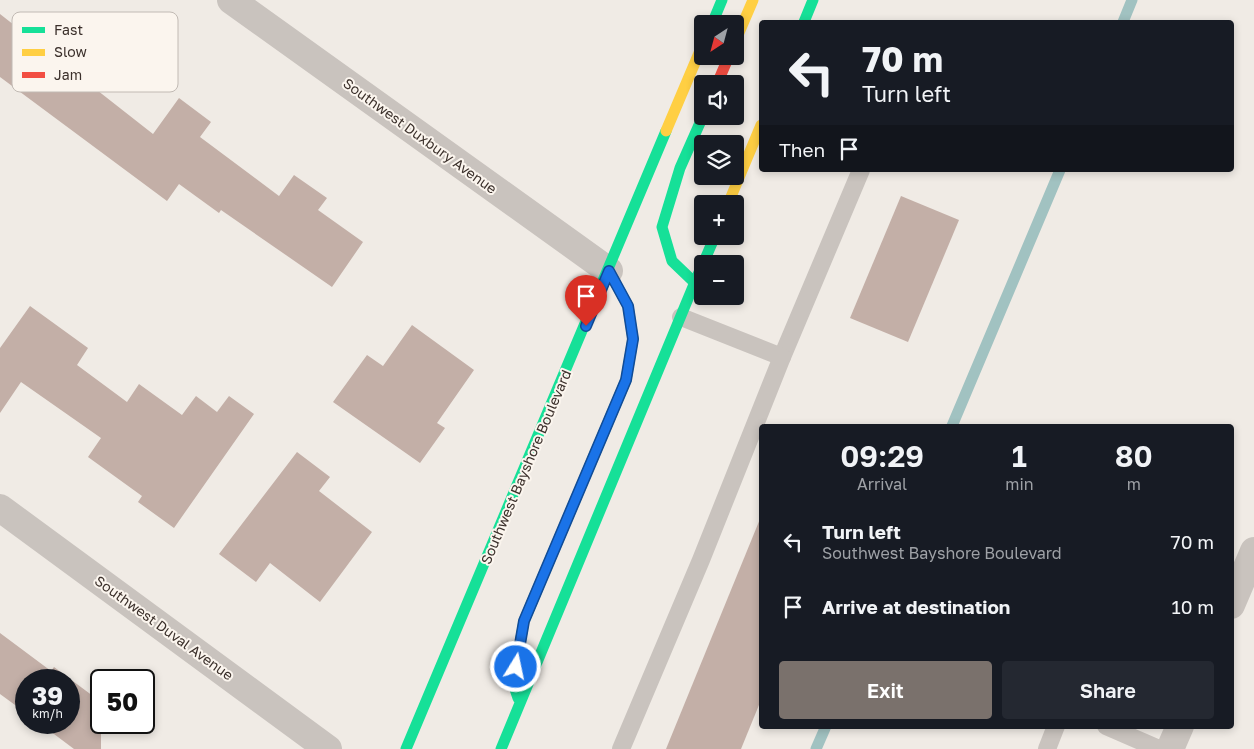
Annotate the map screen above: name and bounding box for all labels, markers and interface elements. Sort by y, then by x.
legend [12,12,178,92]
north arrow [694,15,744,65]
map controls [694,15,744,305]
text: Fast [54,21,83,38]
text: 70 m [862,38,943,80]
icon: left [779,40,844,105]
text: Slow [54,43,87,60]
text: Jam [54,66,82,83]
street label: Southwest Duxbury Avenue [340,74,500,197]
button: sound [694,75,744,125]
text: Turn left [862,80,951,107]
button: layers [694,135,744,185]
icon: arrive [835,135,863,163]
text: Then [779,138,825,161]
button: + [694,195,744,245]
button: − [694,255,744,305]
pin [565,275,607,326]
icon: arrive [572,282,600,310]
street label: Southwest Bayshore Boulevard [477,367,574,567]
text: 09:29 [840,438,924,474]
text: 1 [1012,438,1027,474]
text: 80 [1115,438,1153,474]
text: Arrival [857,474,907,494]
text: min [1005,474,1034,494]
text: m [1127,474,1141,494]
text: Turn left [822,520,901,543]
icon: left [779,528,807,556]
text: 70 m [1171,530,1214,553]
text: Southwest Bayshore Boulevard [822,543,1062,563]
street label: Southwest Duval Avenue [92,572,237,683]
icon: arrive [779,593,807,621]
text: Arrive at destination [822,595,1010,618]
text: 10 m [1171,595,1214,618]
position arrow [489,640,541,692]
button: Exit [779,661,992,719]
button: Share [1002,661,1214,719]
speed limit sign: 50 [90,669,155,734]
text: 39 [32,680,63,711]
text: km/h [32,706,63,721]

